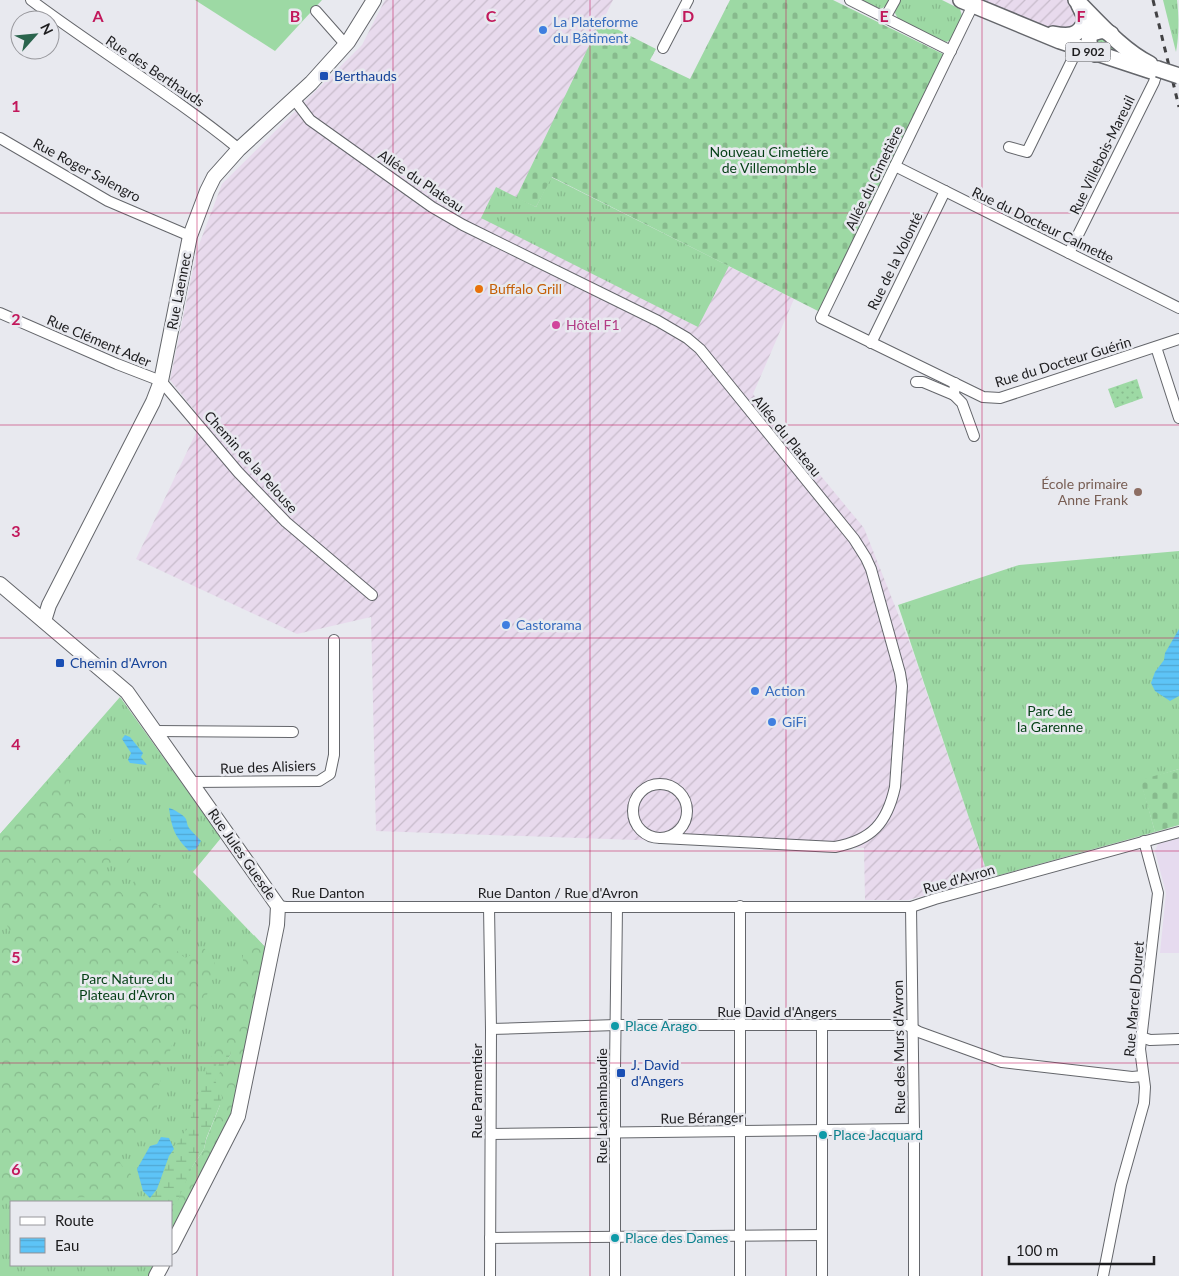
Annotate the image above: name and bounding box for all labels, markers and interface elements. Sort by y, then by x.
text: A [91,6,104,25]
text: B [290,6,300,25]
text: C [486,6,497,25]
text: D [682,6,694,25]
text: E [879,6,889,25]
text: F [1076,6,1086,25]
north arrow [10,10,60,60]
place label: La Plateforme du Bâtiment [553,13,638,46]
text: N [37,20,57,38]
marker: La Plateforme du Bâtiment [537,24,549,36]
street label: Rue des Berthauds [103,31,208,110]
road number: D 902 [1066,42,1110,62]
place label: Berthauds [334,67,397,84]
marker: Berthauds [318,70,330,82]
street label: Rue Villebois-Mareuil [1065,92,1138,217]
text: 1 [11,96,21,115]
street label: Allée du Cimetière [841,123,906,232]
street label: Rue Roger Salengro [31,134,144,205]
park label: Nouveau Cimetière de Villemomble [710,143,828,176]
street label: Allée du Plateau [375,146,467,215]
street label: Rue du Docteur Calmette [970,183,1117,266]
street label: Rue de la Volonté [863,209,926,313]
street label: Rue Laennec [163,250,194,331]
place label: Buffalo Grill [489,280,562,297]
marker: Buffalo Grill [473,283,485,295]
text: 2 [11,309,21,328]
street label: Rue Clément Ader [44,311,154,370]
place label: Hôtel F1 [566,316,620,333]
marker: Hôtel F1 [550,319,562,331]
street label: Rue du Docteur Guérin [993,333,1133,390]
street label: Allée du Plateau [750,392,825,480]
street label: Chemin de la Pelouse [201,407,302,516]
place label: École primaire Anne Frank [1041,475,1129,508]
marker: École primaire Anne Frank [1132,486,1144,498]
text: 3 [11,521,21,540]
place label: Castorama [516,616,582,633]
marker: Castorama [500,619,512,631]
place label: Chemin d'Avron [70,654,167,671]
marker: Chemin d'Avron [54,657,66,669]
place label: Action [765,682,805,699]
marker: Action [749,685,761,697]
park label: Parc de la Garenne [1017,702,1083,735]
place label: GiFi [782,713,807,730]
marker: GiFi [766,716,778,728]
text: 4 [11,734,21,753]
street label: Rue des Alisiers [220,756,316,777]
street label: Rue Jules Guesde [205,805,280,903]
street label: Rue d'Avron [921,860,997,897]
street label: Rue Danton [291,884,365,901]
street label: Rue Danton / Rue d'Avron [478,884,638,901]
street label: Rue Marcel Douret [1120,940,1147,1058]
text: 5 [11,947,21,966]
park label: Parc Nature du Plateau d'Avron [79,970,175,1003]
street label: Rue des Murs d'Avron [889,980,908,1114]
street label: Rue David d'Angers [717,1003,837,1020]
place label: Place Arago [625,1017,697,1034]
marker: Place Arago [609,1020,621,1032]
street label: Rue Parmentier [468,1043,485,1139]
street label: Rue Lachambaudie [593,1048,610,1164]
place label: J. David d'Angers [631,1056,684,1089]
marker: J. David d'Angers [615,1067,627,1079]
street label: Rue Béranger [660,1108,744,1127]
place label: Place Jacquard [833,1126,923,1143]
marker: Place Jacquard [817,1129,829,1141]
text: 6 [11,1159,21,1178]
legend [10,1201,172,1266]
text: Route [55,1211,94,1229]
place label: Place des Dames [625,1229,728,1246]
marker: Place des Dames [609,1232,621,1244]
scale bar [1009,1234,1154,1266]
text: Eau [55,1236,79,1254]
text: 100 m [1016,1241,1058,1259]

